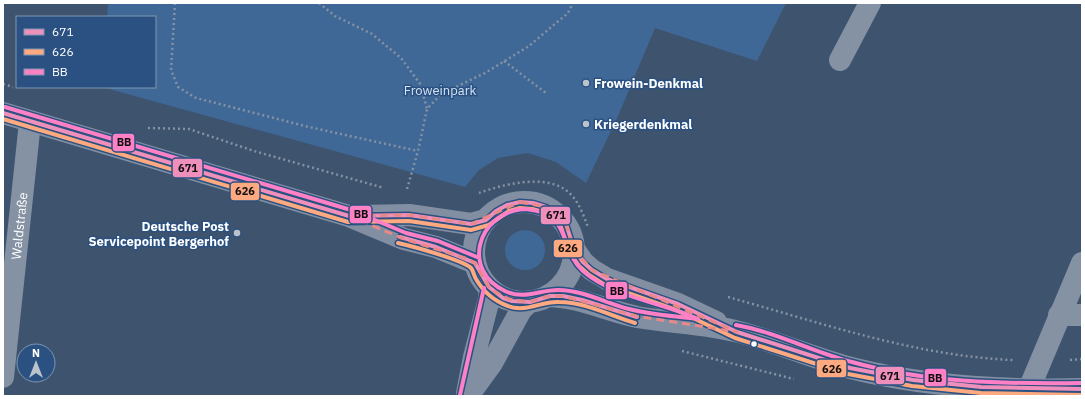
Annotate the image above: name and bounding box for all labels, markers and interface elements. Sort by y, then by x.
legend [16,16,156,88]
text: 671 [52,24,74,39]
text: 626 [52,44,74,59]
text: BB [52,64,68,79]
place label: Frowein-Denkmal [594,75,703,92]
marker: Frowein-Denkmal [581,78,591,88]
park label: Froweinpark [404,82,477,99]
place label: Kriegerdenkmal [594,116,692,133]
marker: Kriegerdenkmal [581,119,591,129]
line badge: BB [112,133,135,152]
text: BB [117,135,131,149]
line badge: 671 [172,158,203,178]
text: 671 [178,161,198,175]
line badge: 626 [230,182,260,201]
text: 626 [235,184,255,198]
street label: Waldstraße [7,191,31,260]
line badge: BB [349,205,372,224]
line badge: 671 [540,206,571,225]
text: BB [354,207,368,221]
text: 671 [546,208,566,222]
place label: Deutsche Post Servicepoint Bergerhof [88,218,229,250]
marker: Deutsche Post Servicepoint Bergerhof [232,228,242,238]
line badge: 626 [553,239,583,258]
text: 626 [558,241,578,255]
line badge: BB [605,281,628,300]
text: BB [610,284,624,298]
unlabelled marker [749,339,759,349]
north arrow [16,343,56,383]
text: N [32,346,40,360]
line badge: 626 [816,359,847,378]
text: 626 [822,362,842,376]
line badge: 671 [875,366,905,385]
line badge: BB [924,368,947,387]
text: 671 [880,369,900,383]
text: BB [928,371,942,385]

